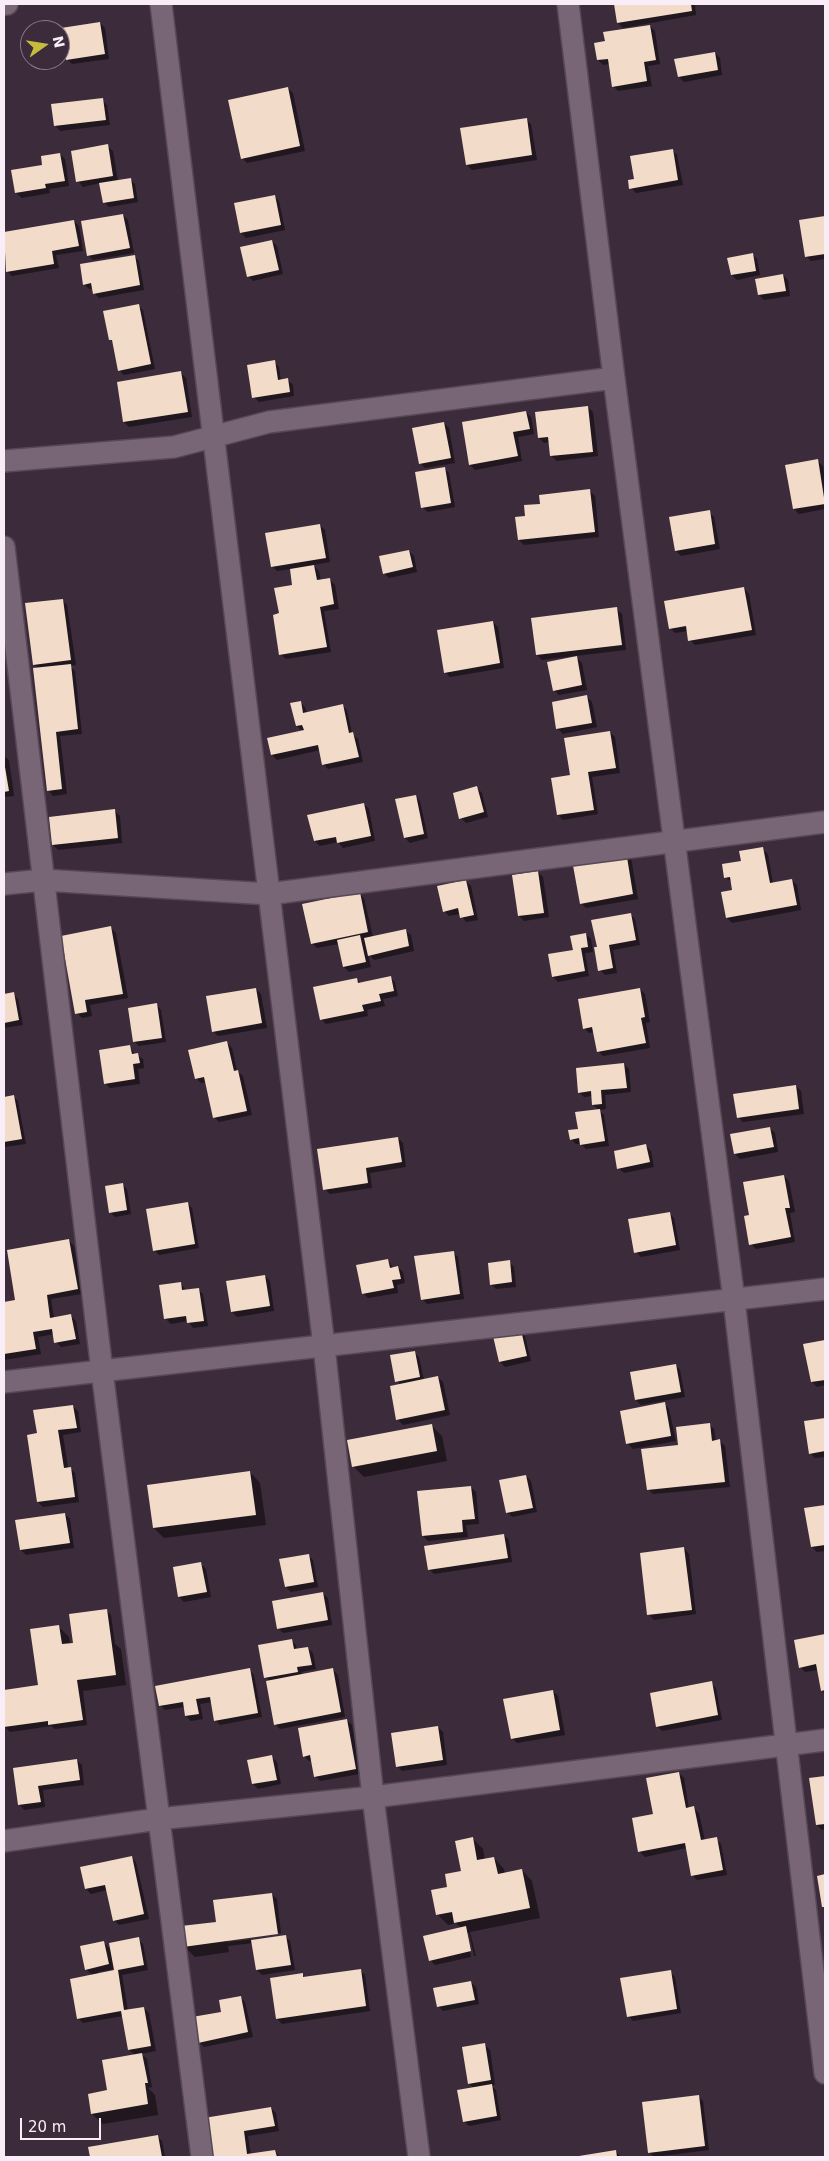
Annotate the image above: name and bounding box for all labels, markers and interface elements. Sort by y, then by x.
north arrow [20,20,70,70]
text: N [50,34,68,49]
scale bar [22,2108,104,2140]
text: 20 m [28,2118,66,2136]

